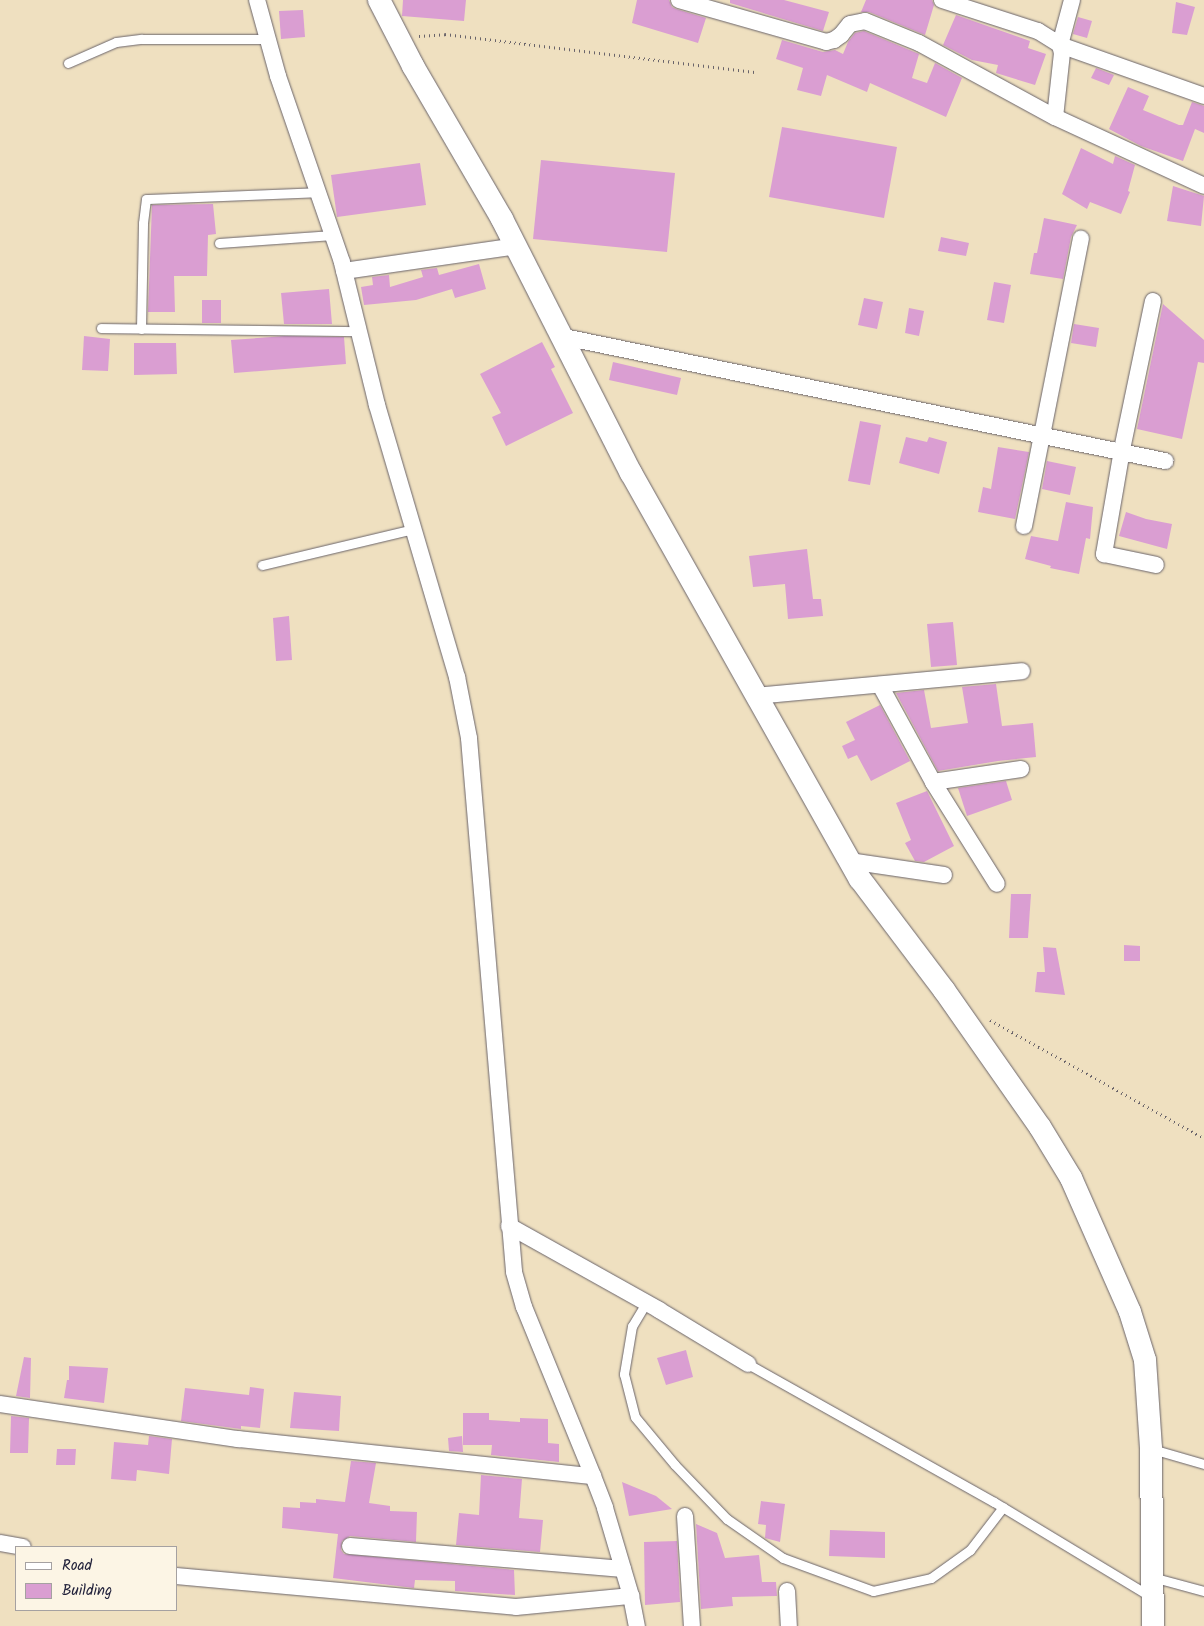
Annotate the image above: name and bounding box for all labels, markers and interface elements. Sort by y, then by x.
legend [15,1546,178,1611]
text: Road [62,1554,92,1578]
text: Building [62,1579,112,1603]

